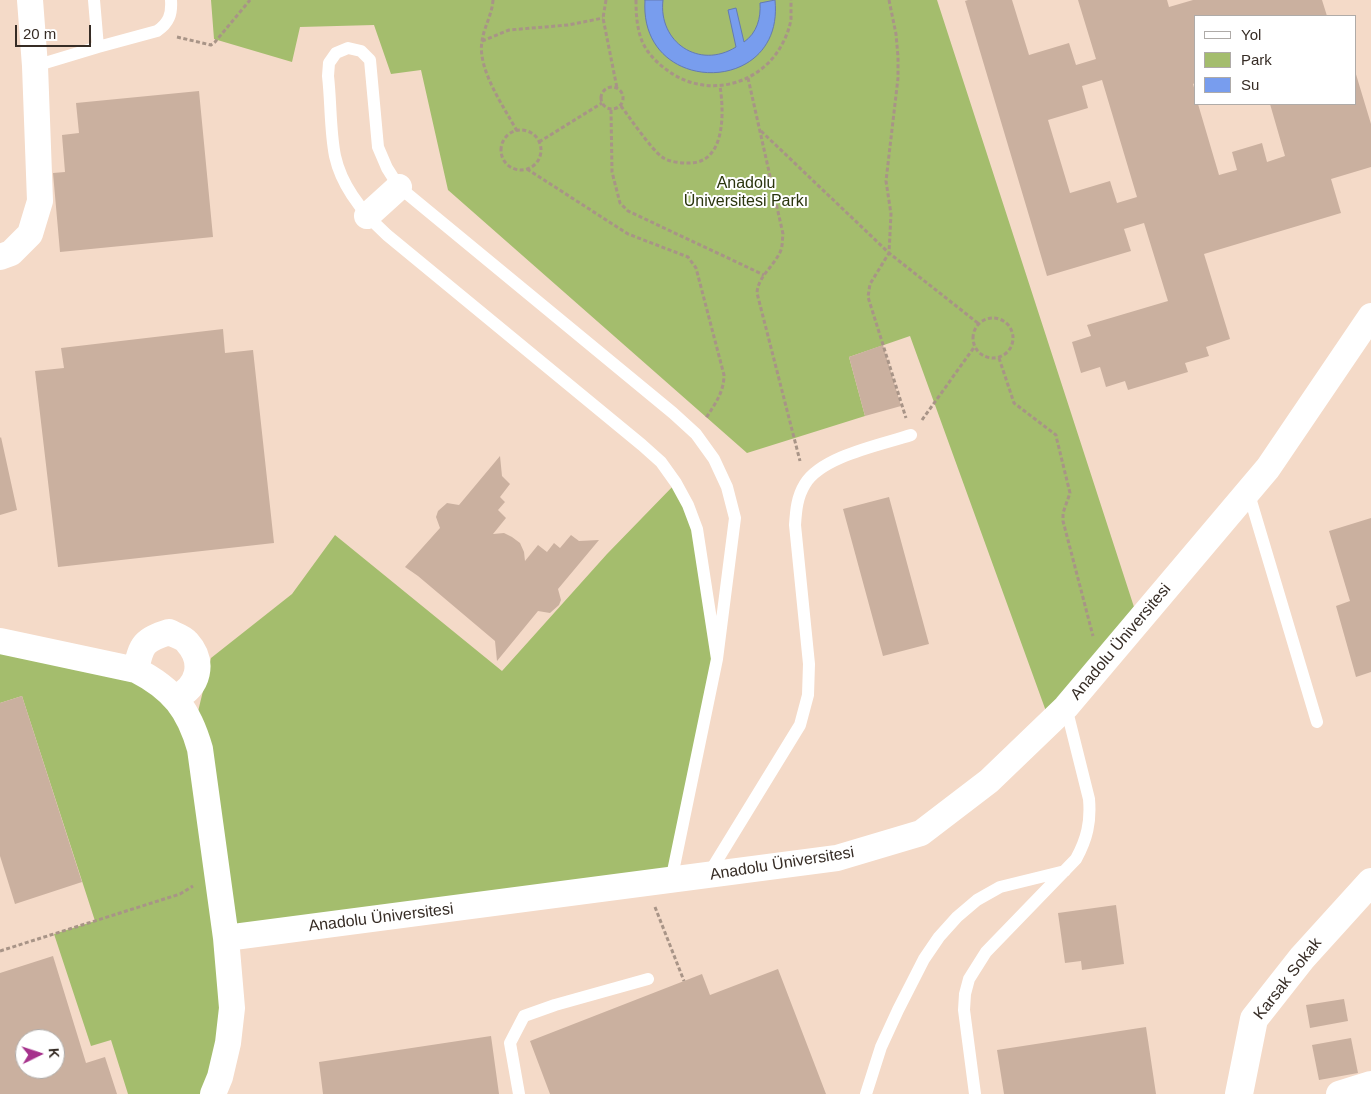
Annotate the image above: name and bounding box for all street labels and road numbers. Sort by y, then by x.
street label: Anadolu Üniversitesi [1067,580,1175,704]
street label: Anadolu Üniversitesi [708,843,856,885]
street label: Anadolu Üniversitesi [307,900,455,936]
street label: Karsak Sokak [1250,934,1326,1024]

